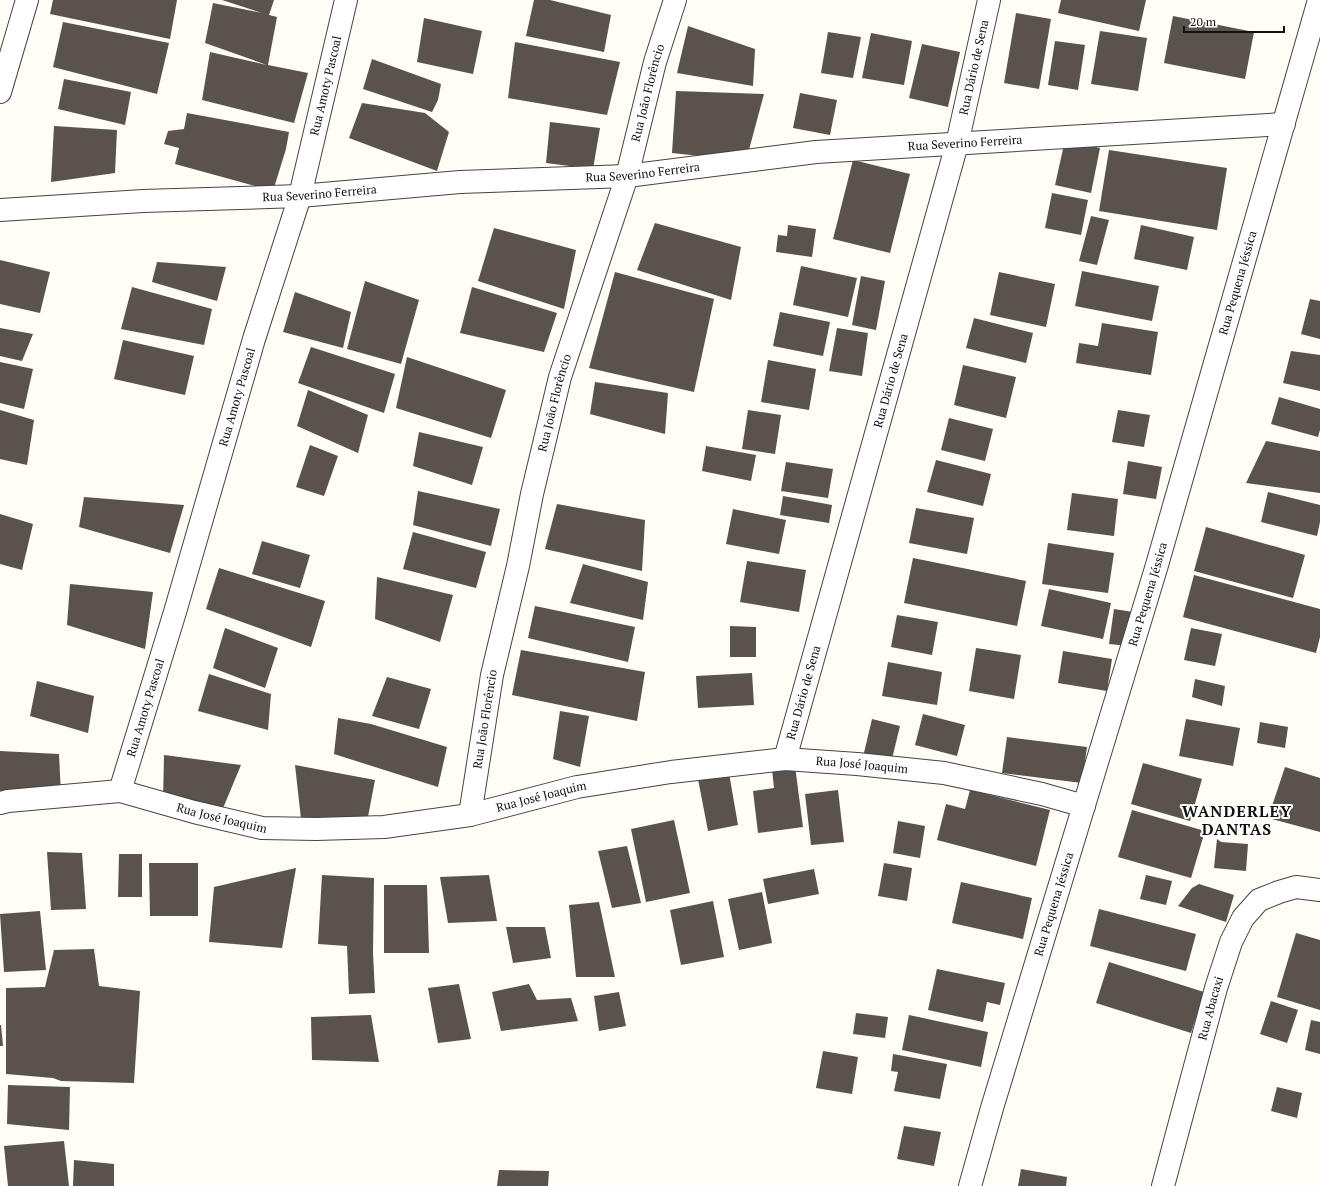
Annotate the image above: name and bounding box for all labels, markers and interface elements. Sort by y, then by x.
scale bar [1184,8,1284,34]
text: 20 m [1190,14,1217,29]
street label: Rua Dário de Sena [956,18,991,116]
street label: Rua Amoty Pascoal [306,34,344,137]
street label: Rua João Florêncio [628,42,667,143]
street label: Rua Severino Ferreira [907,132,1023,153]
street label: Rua Severino Ferreira [585,159,701,184]
street label: Rua Severino Ferreira [262,181,377,204]
street label: Rua Pequena Jéssica [1215,229,1259,337]
street label: Rua Dário de Sena [870,332,911,429]
street label: Rua Amoty Pascoal [215,346,258,448]
street label: Rua João Florêncio [534,352,574,453]
street label: Rua Pequena Jéssica [1125,540,1170,648]
street label: Rua Dário de Sena [783,644,823,741]
street label: Rua Amoty Pascoal [123,656,167,759]
street label: Rua João Florêncio [469,667,500,770]
street label: Rua José Joaquim [815,753,909,776]
street label: Rua José Joaquim [494,778,588,815]
street label: Rua José Joaquim [175,799,269,836]
district label: WANDERLEY DANTAS [1182,800,1292,840]
street label: Rua Pequena Jéssica [1031,850,1076,958]
street label: Rua Abacaxi [1194,974,1226,1042]

